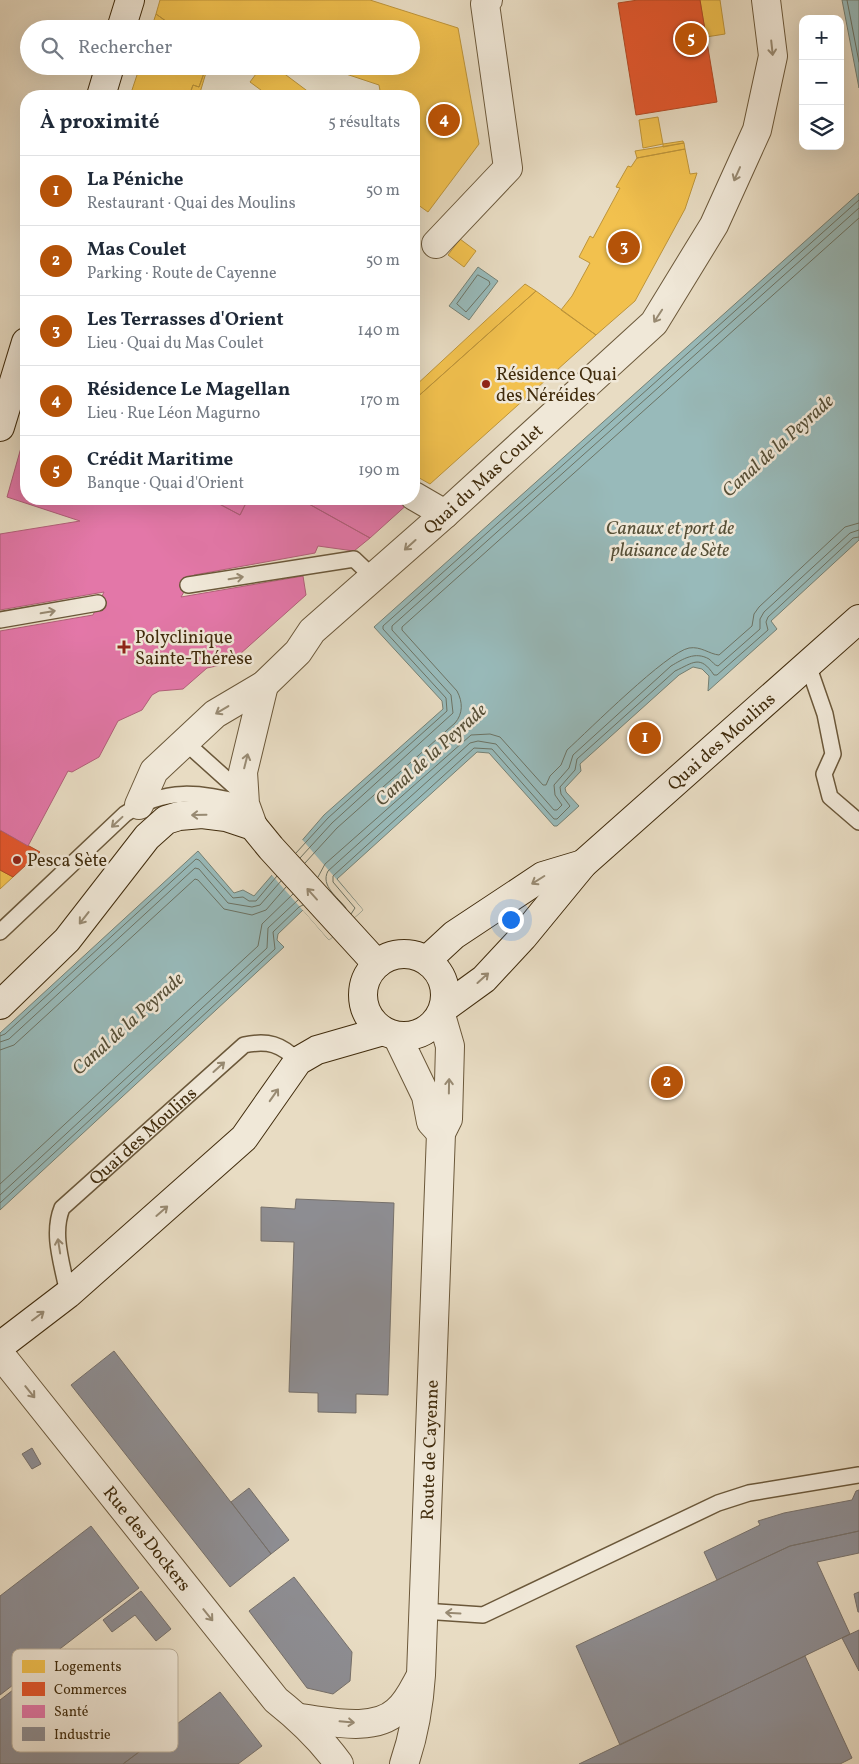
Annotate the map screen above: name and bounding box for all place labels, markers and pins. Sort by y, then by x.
pin: 5 [675,20,707,58]
pin: 4 [428,101,460,139]
pin: 3 [608,228,640,266]
place label: Résidence Quai des Néréides [496,363,617,409]
marker: Résidence Quai des Néréides [480,378,492,390]
place label: Polyclinique Sainte-Thérèse [135,626,253,672]
marker: Polyclinique Sainte-Thérèse [117,640,131,654]
pin: 1 [629,719,661,757]
place label: Pesca Sète [27,849,107,874]
marker: Pesca Sète [11,854,23,866]
pin: 2 [651,1063,683,1101]

